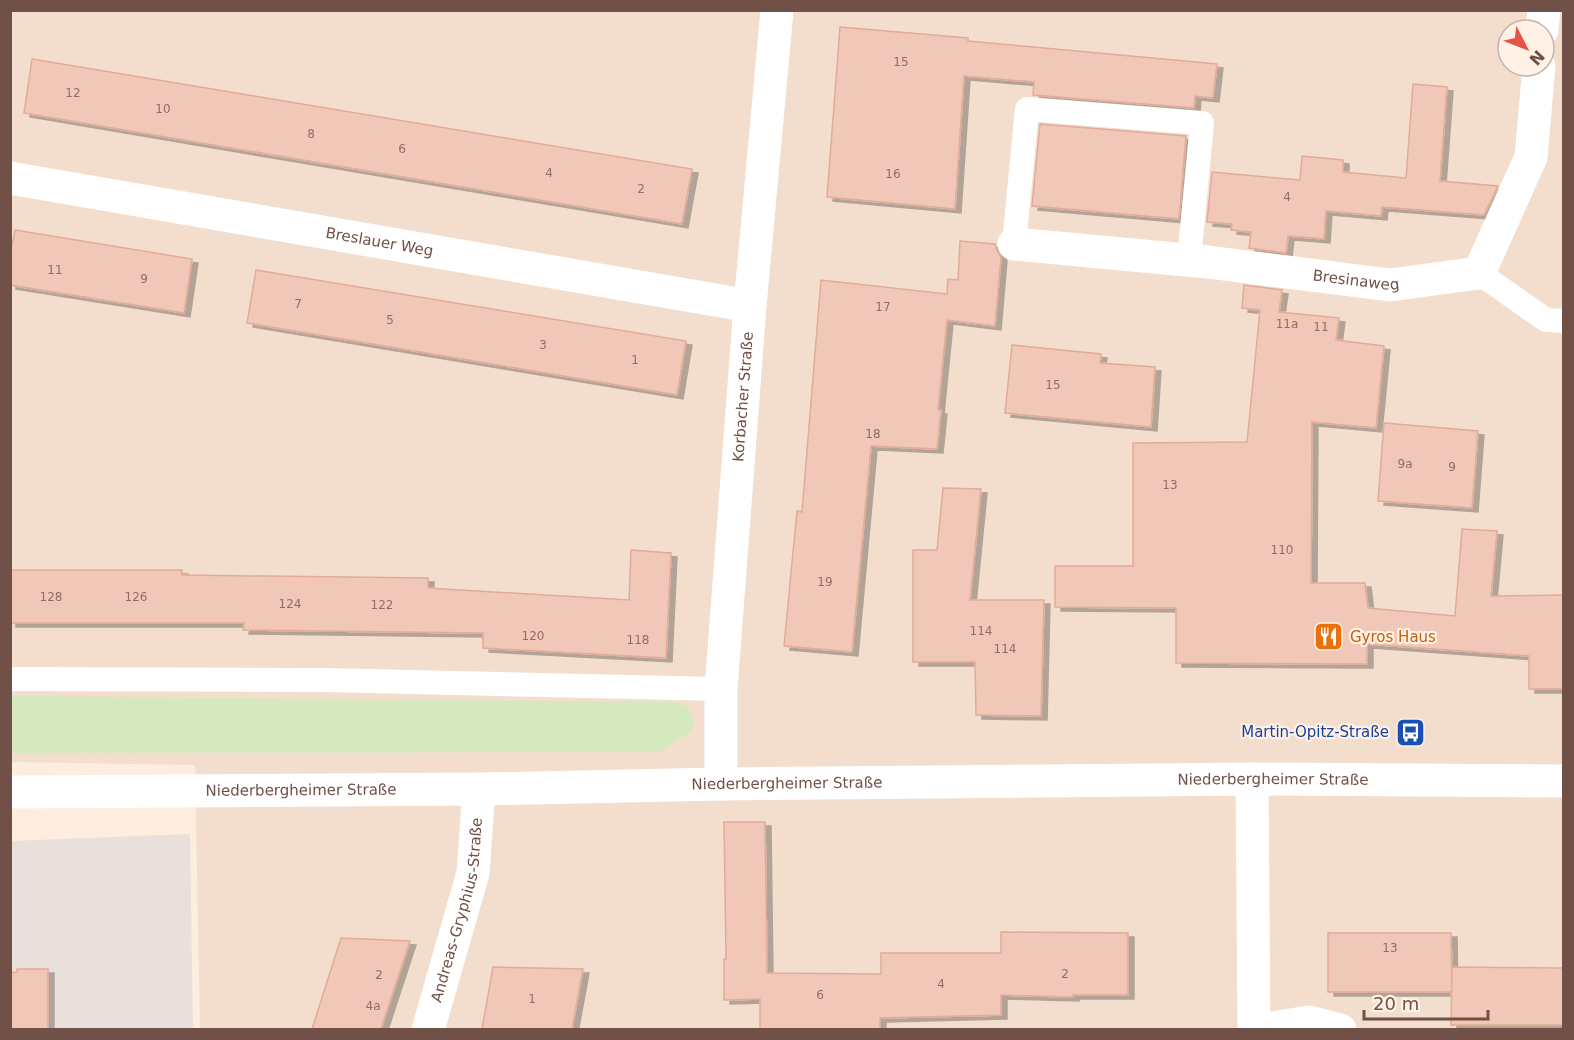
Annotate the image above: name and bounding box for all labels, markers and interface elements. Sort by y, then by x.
north arrow [1496,18,1556,78]
text: N [1525,46,1548,69]
house number: 15 [893,55,909,69]
house number: 12 [65,86,81,100]
house number: 10 [155,102,171,116]
house number: 8 [307,127,315,141]
house number: 6 [398,142,406,156]
house number: 4 [545,166,553,180]
house number: 16 [885,167,901,181]
house number: 2 [637,182,645,196]
house number: 4 [1283,190,1291,204]
street label: Breslauer Weg [324,224,435,260]
house number: 11 [47,263,63,277]
street label: Bresinaweg [1312,266,1400,294]
house number: 9 [140,272,148,286]
house number: 7 [294,297,302,311]
house number: 17 [875,300,891,314]
house number: 5 [386,313,394,327]
house number: 11a [1276,317,1298,331]
house number: 11 [1313,320,1329,334]
street label: Korbacher Straße [729,331,757,463]
house number: 3 [539,338,547,352]
house number: 1 [631,353,639,367]
house number: 15 [1045,378,1061,392]
house number: 18 [865,427,881,441]
house number: 9a [1398,457,1413,471]
house number: 9 [1448,460,1456,474]
house number: 13 [1162,478,1178,492]
house number: 110 [1271,543,1293,557]
house number: 19 [817,575,833,589]
house number: 128 [40,590,62,604]
house number: 126 [125,590,147,604]
house number: 124 [279,597,301,611]
house number: 122 [371,598,393,612]
restaurant icon: Gyros Haus [1313,621,1345,653]
house number: 114 [970,624,992,638]
place label: Gyros Haus [1350,628,1436,646]
house number: 120 [522,629,544,643]
house number: 118 [627,633,649,647]
house number: 114 [994,642,1016,656]
bus stop icon: Martin-Opitz-Straße [1394,716,1426,748]
place label: Martin-Opitz-Straße [1241,723,1389,741]
street label: Niederbergheimer Straße [1177,770,1368,789]
street label: Niederbergheimer Straße [691,773,883,794]
street label: Niederbergheimer Straße [205,781,397,800]
street label: Andreas-Gryphius-Straße [427,817,486,1004]
house number: 13 [1382,941,1398,955]
house number: 2 [1061,967,1069,981]
house number: 2 [375,968,383,982]
house number: 4 [937,977,945,991]
scale bar [1364,983,1488,1021]
house number: 6 [816,988,824,1002]
house number: 1 [528,992,536,1006]
text: 20 m [1373,993,1419,1014]
house number: 4a [366,999,381,1013]

